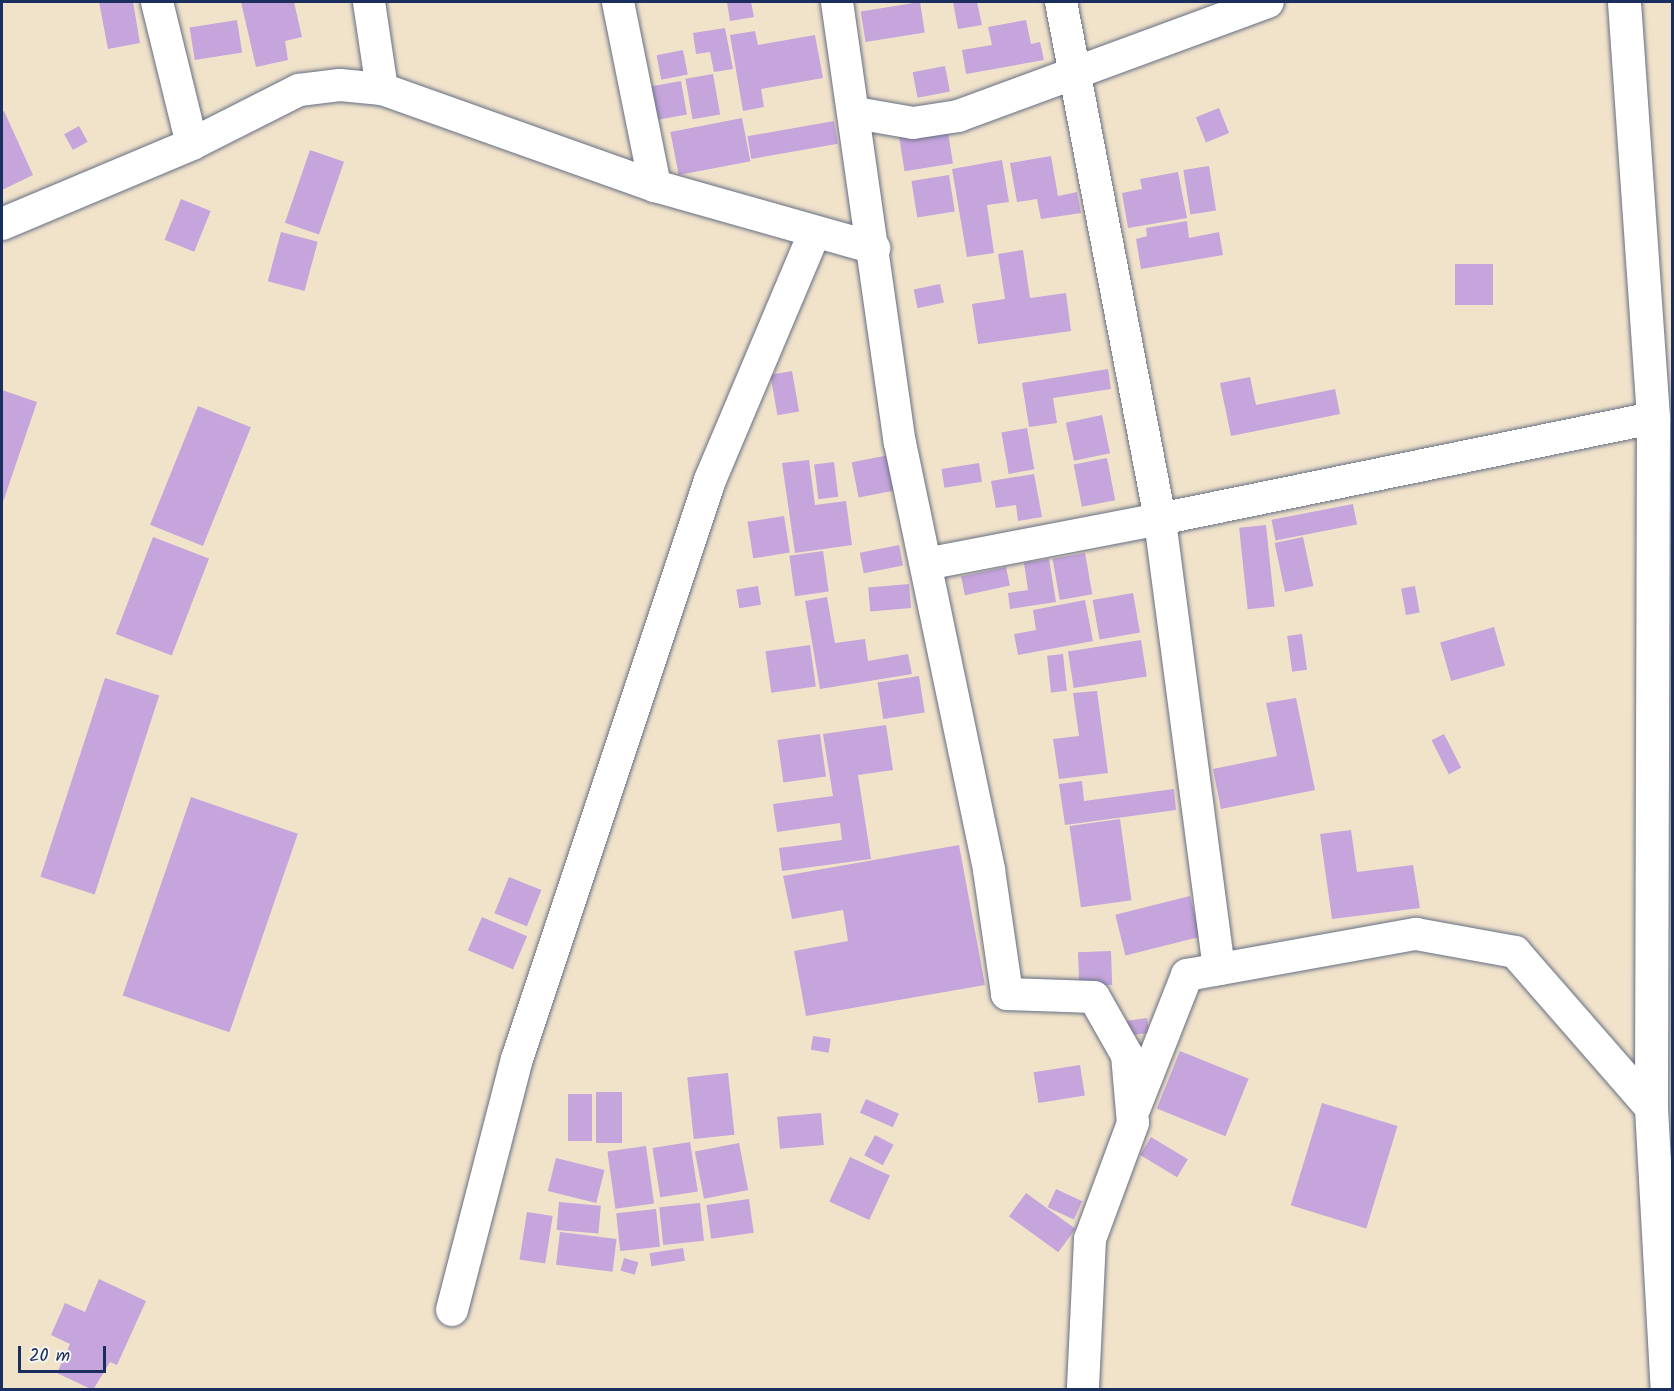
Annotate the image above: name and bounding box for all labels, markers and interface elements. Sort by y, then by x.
scale bar [21,1334,110,1372]
text: 20 m [29,1342,70,1371]

